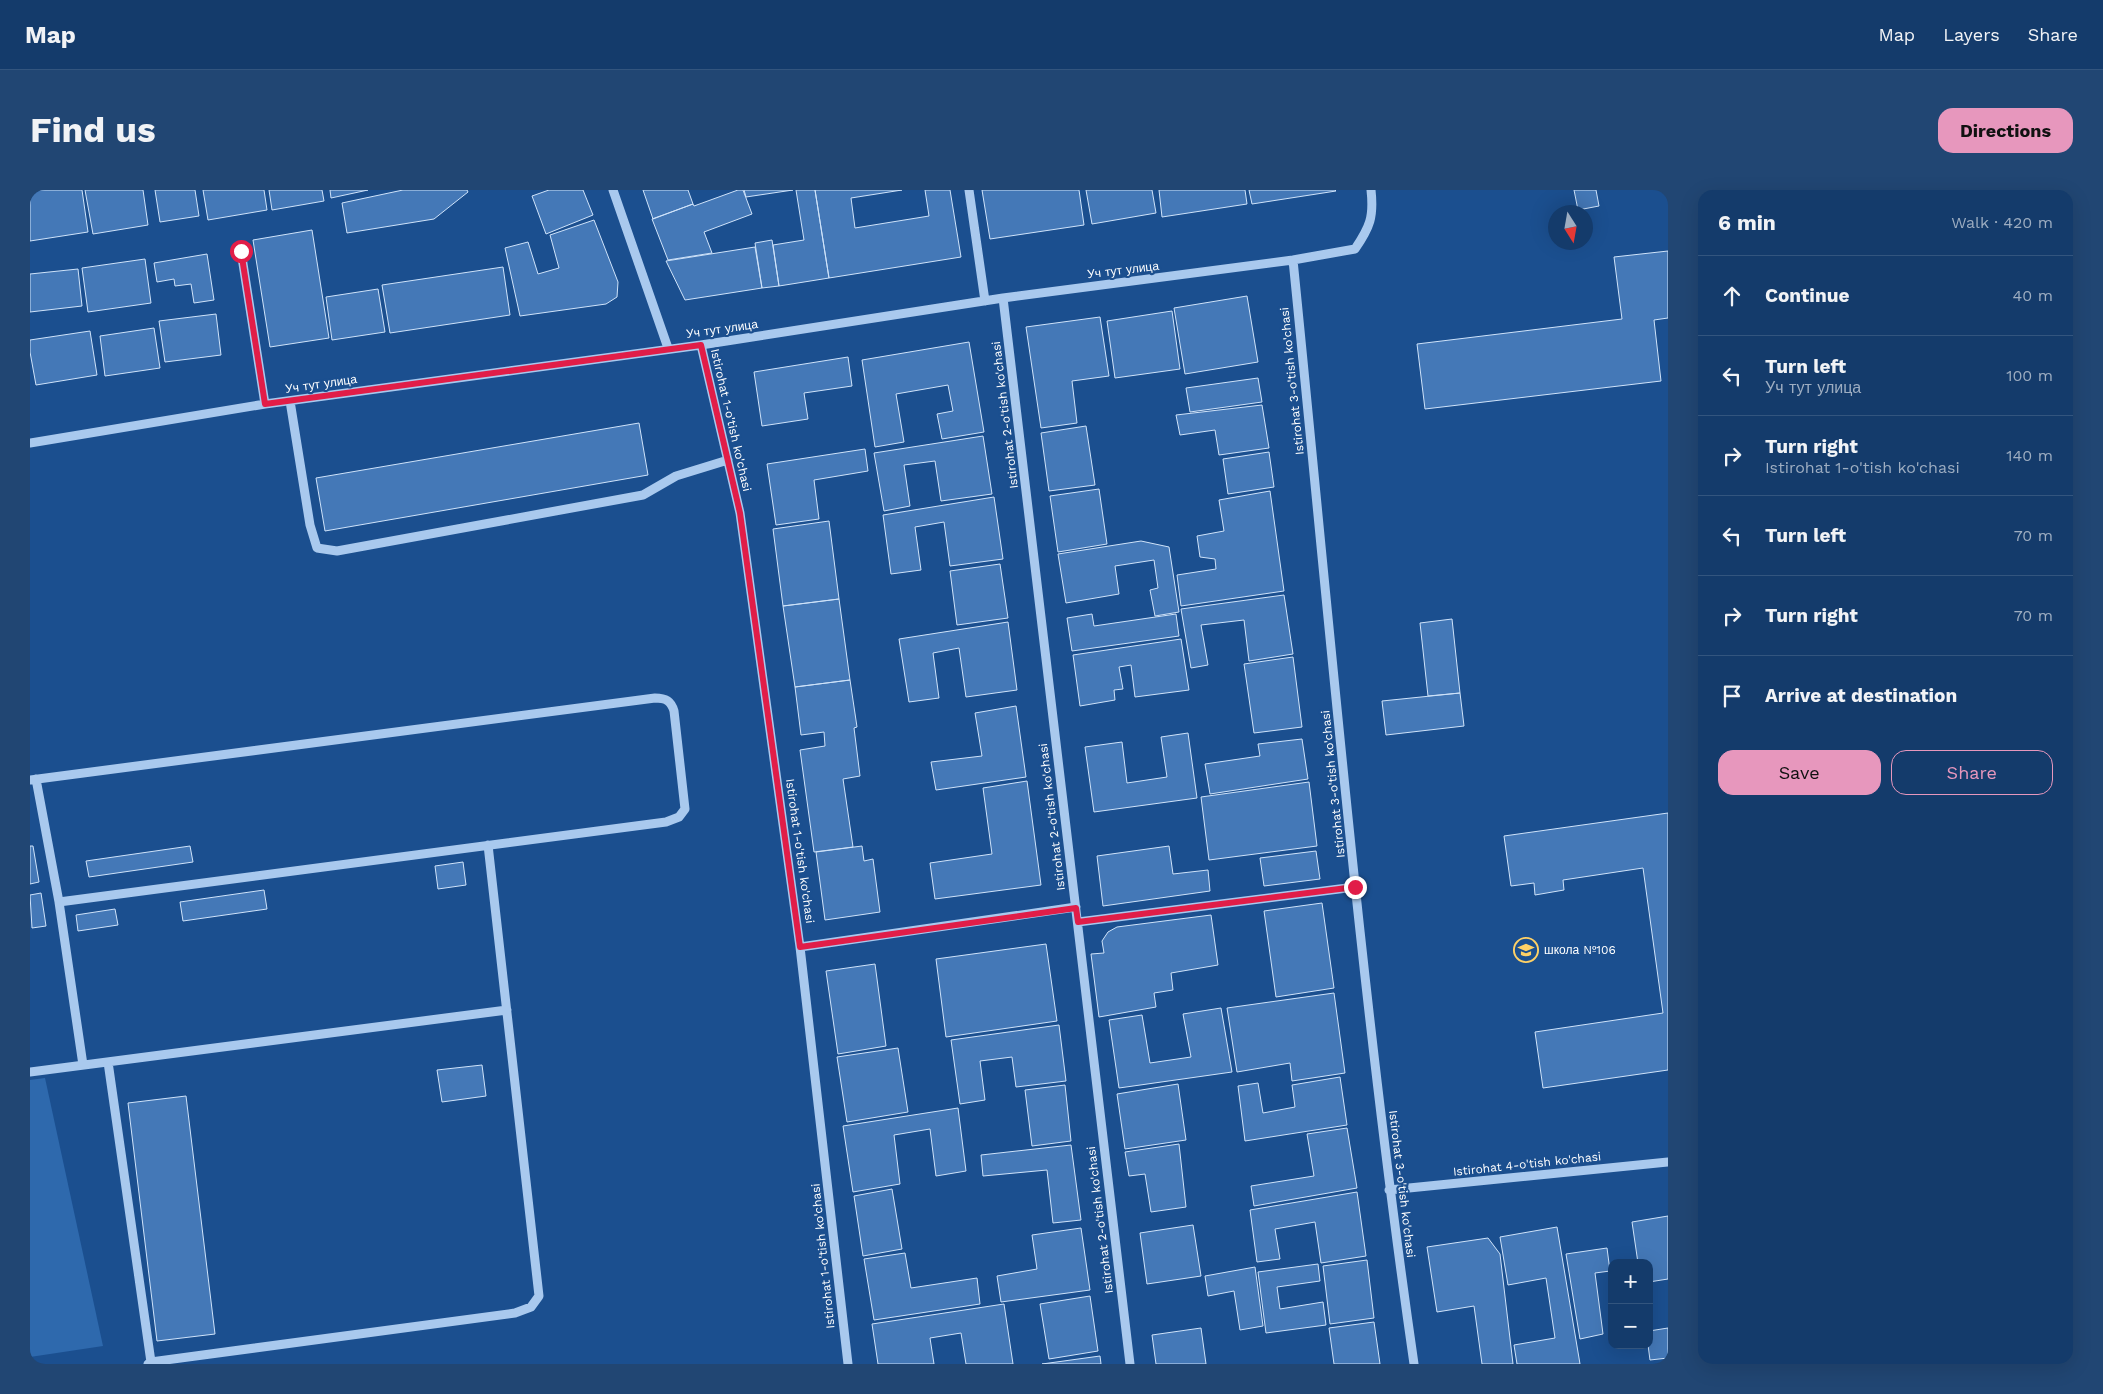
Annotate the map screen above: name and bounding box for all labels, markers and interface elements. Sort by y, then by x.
text: Map [25,21,76,49]
text: Map [1878,24,1915,45]
text: Layers [1943,24,2000,45]
text: Share [2028,24,2078,45]
button: Directions [1938,108,2073,153]
text: Find us [30,109,156,151]
north arrow [1548,205,1593,250]
text: 6 min [1718,210,1776,235]
text: Walk · 420 m [1951,213,2053,232]
route start [230,240,253,263]
street label: Уч тут улица [1086,259,1160,281]
icon: ahead [1718,282,1746,310]
text: Continue [1765,284,1849,307]
text: 40 m [2013,286,2053,305]
street label: Istirohat 3-o'tish ko'chasi [1277,306,1307,456]
street label: Уч тут улица [685,317,759,341]
street label: Istirohat 2-o'tish ko'chasi [989,341,1021,489]
street label: Istirohat 1-o'tish ko'chasi [708,347,754,493]
text: Turn left [1765,355,1846,378]
icon: left [1718,362,1746,390]
text: 100 m [2006,366,2053,385]
street label: Уч тут улица [284,372,358,396]
text: Уч тут улица [1765,378,1861,397]
text: Turn right [1765,435,1858,458]
icon: right [1718,442,1746,470]
text: 140 m [2006,446,2053,465]
text: Istirohat 1-o'tish ko'chasi [1765,458,1960,477]
icon: left [1718,522,1746,550]
text: Turn left [1765,524,1846,547]
text: 70 m [2014,526,2053,545]
icon: right [1718,602,1746,630]
text: Turn right [1765,604,1858,627]
text: 70 m [2014,606,2053,625]
icon: arrive [1718,682,1746,710]
text: Arrive at destination [1765,684,1957,707]
street label: Istirohat 3-o'tish ko'chasi [1318,709,1348,859]
street label: Istirohat 2-o'tish ko'chasi [1036,743,1068,891]
button: Save [1718,750,1881,795]
button: Share [1891,750,2053,795]
street label: Istirohat 1-o'tish ko'chasi [783,778,817,924]
route end [1344,876,1367,899]
school or university icon: школа №106 [1513,937,1539,963]
place label: школа №106 [1544,943,1616,957]
street label: Istirohat 3-o'tish ko'chasi [1386,1109,1418,1259]
street label: Istirohat 2-o'tish ko'chasi [1084,1146,1116,1294]
street label: Istirohat 4-o'tish ko'chasi [1452,1149,1602,1179]
street label: Istirohat 1-o'tish ko'chasi [808,1183,838,1329]
map controls [1608,1259,1653,1349]
button: + [1608,1259,1653,1304]
button: − [1608,1304,1653,1349]

